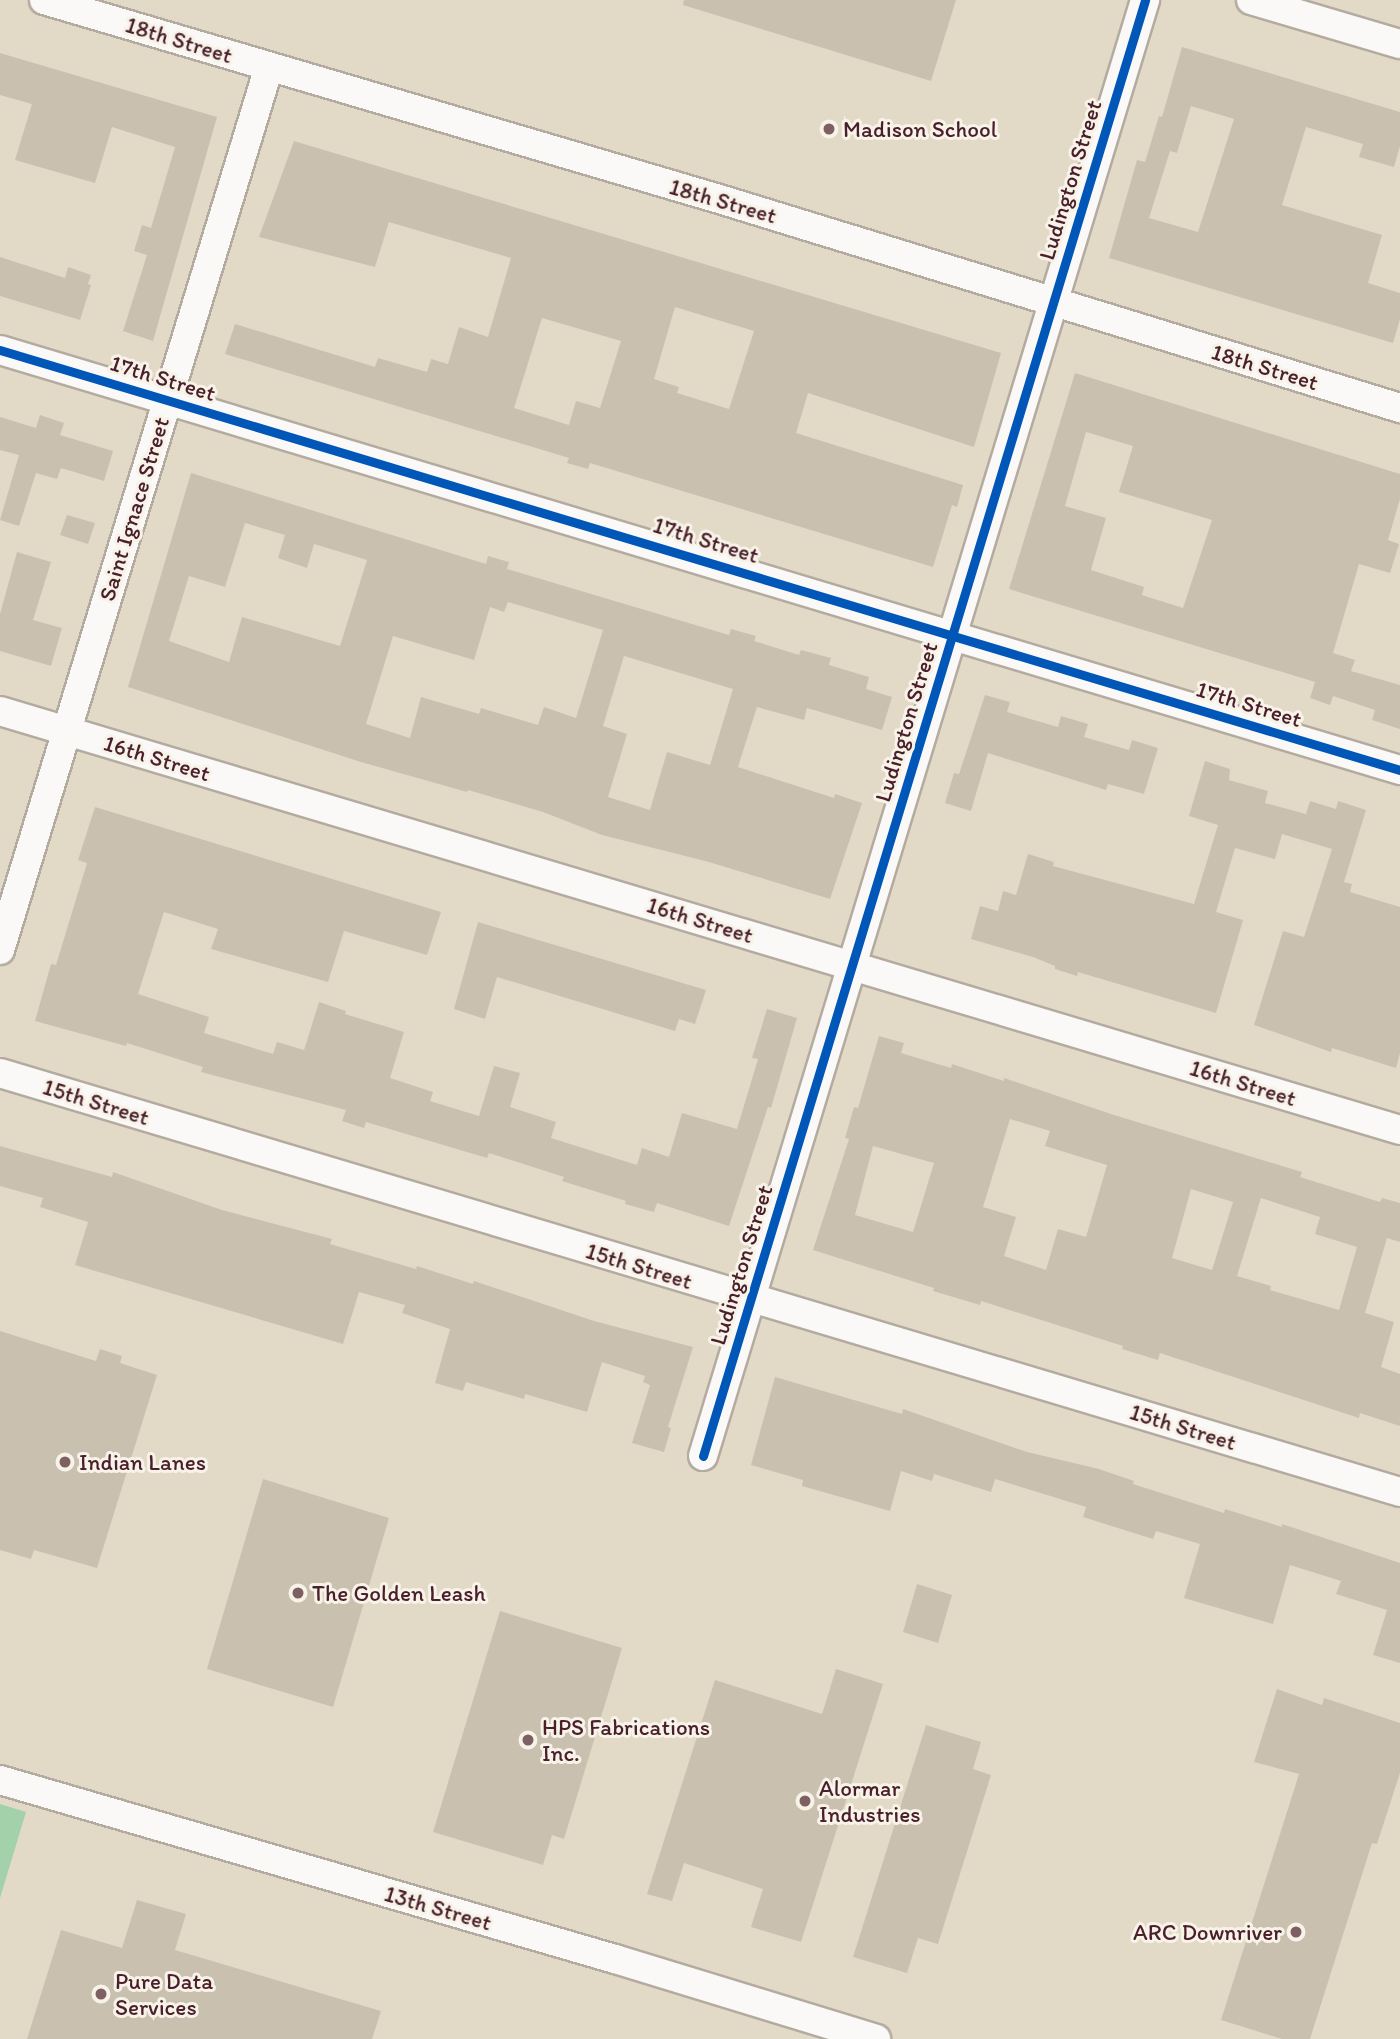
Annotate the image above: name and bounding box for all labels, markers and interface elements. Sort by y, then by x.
street label: 18th Street [123,11,235,69]
street label: Ludington Street [1033,97,1107,263]
place label: Madison School [843,115,997,143]
marker: Madison School [821,121,837,137]
street label: 18th Street [666,173,780,229]
street label: 18th Street [1209,338,1321,396]
street label: 17th Street [107,349,219,407]
street label: Saint Ignace Street [93,414,175,604]
street label: 17th Street [650,511,762,569]
street label: Ludington Street [869,639,943,805]
street label: 17th Street [1193,675,1305,733]
street label: 16th Street [101,729,213,787]
street label: 16th Street [644,891,756,949]
street label: 16th Street [1187,1054,1299,1112]
street label: 15th Street [40,1073,152,1131]
street label: Ludington Street [704,1182,778,1348]
street label: 15th Street [583,1237,695,1295]
street label: 15th Street [1127,1398,1239,1456]
place label: Indian Lanes [79,1448,206,1476]
marker: Indian Lanes [57,1454,73,1470]
place label: The Golden Leash [312,1579,485,1607]
marker: The Golden Leash [290,1585,306,1601]
place label: HPS Fabrications Inc. [542,1713,710,1767]
marker: HPS Fabrications Inc. [520,1732,536,1748]
place label: Alormar Industries [819,1774,921,1828]
marker: Alormar Industries [797,1793,813,1809]
street label: 13th Street [382,1880,494,1936]
place label: ARC Downriver [1133,1918,1282,1946]
marker: ARC Downriver [1288,1924,1304,1940]
place label: Pure Data Services [115,1967,213,2021]
marker: Pure Data Services [93,1986,109,2002]

